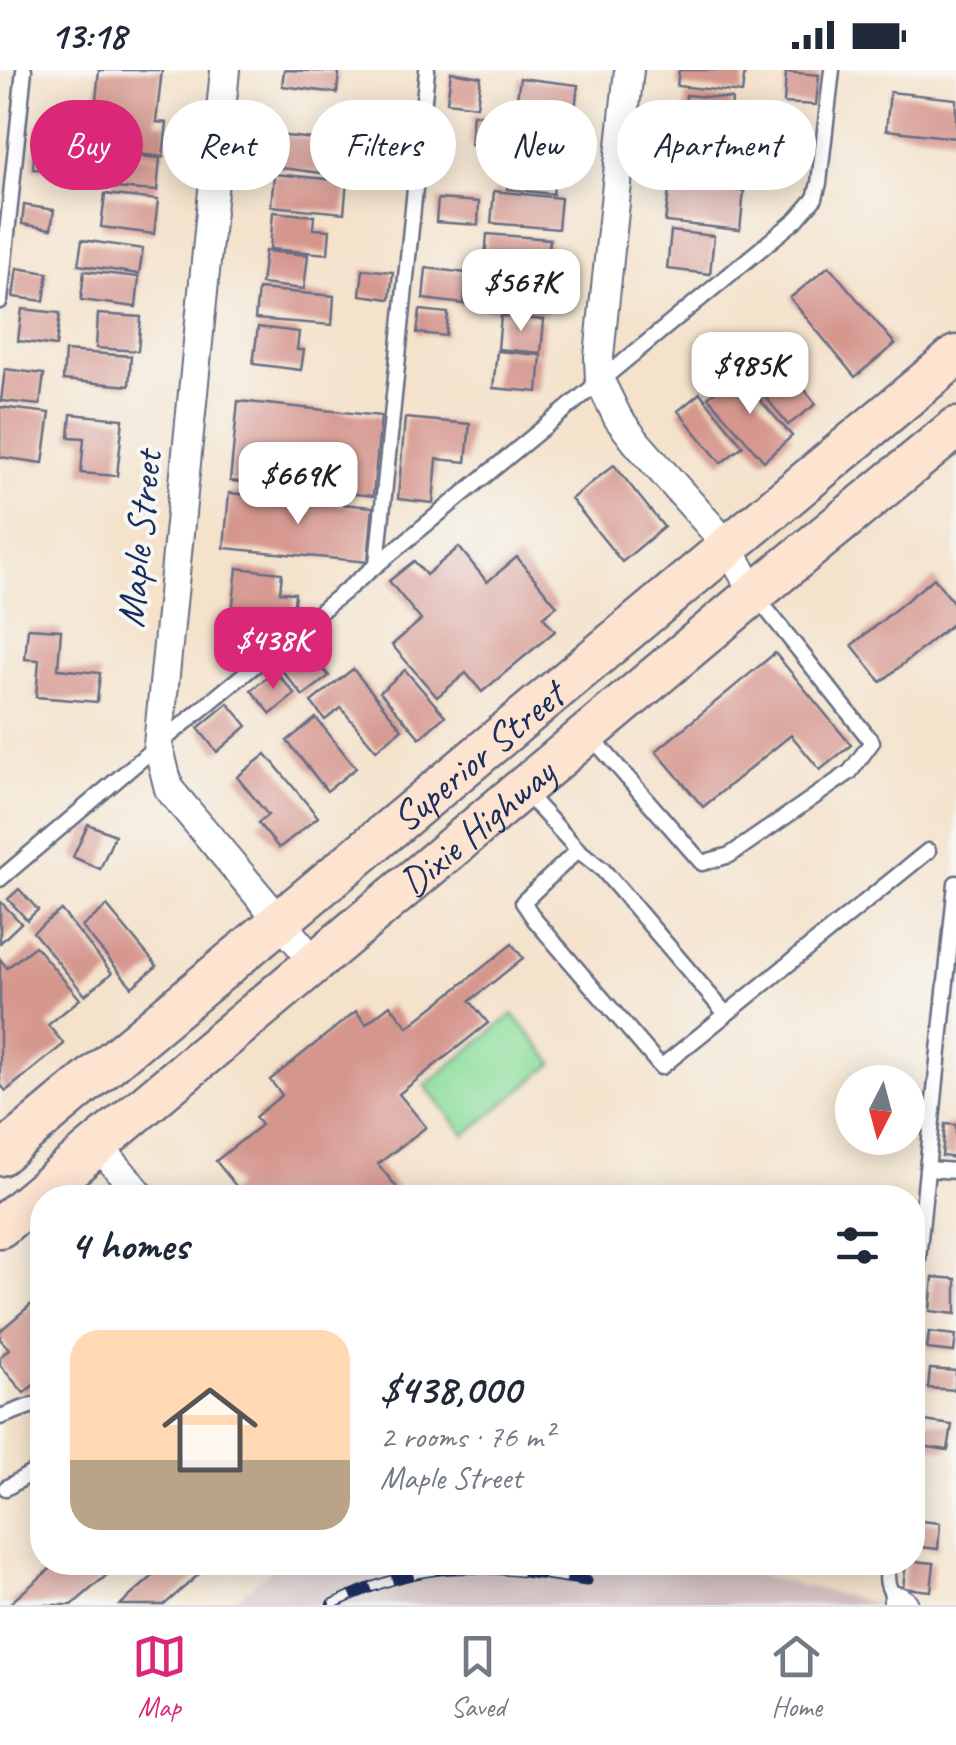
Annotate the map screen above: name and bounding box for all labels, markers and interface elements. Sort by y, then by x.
text: 13:18 [50,12,126,59]
chip: Buy [30,100,143,190]
chip: Rent [163,100,290,190]
chip: Filters [310,100,456,190]
chip: New [476,100,597,190]
chip: Apartment [617,100,816,190]
pin: $567K [451,249,591,334]
text: $567K [484,261,558,302]
pin: $985K [680,332,820,417]
text: $985K [714,344,786,385]
pin: $669K [228,442,368,527]
street label: Maple Street [105,445,174,630]
text: $669K [261,454,335,495]
pin: $438K [203,607,343,692]
text: $438K [236,619,310,660]
street label: Superior Street [382,667,578,843]
street label: Dixie Highway [389,747,567,907]
north arrow [835,1065,925,1155]
map controls [835,1065,925,1155]
icon: filters [830,1218,885,1273]
text: 4 homes [70,1219,189,1272]
text: $438,000 [380,1363,521,1416]
icon: home [150,1370,270,1490]
text: 2 rooms · 76 m² [380,1416,553,1457]
text: Maple Street [380,1457,522,1498]
tab: Map [132,1629,187,1724]
tab: Saved [450,1629,505,1724]
tab: Home [769,1629,824,1724]

